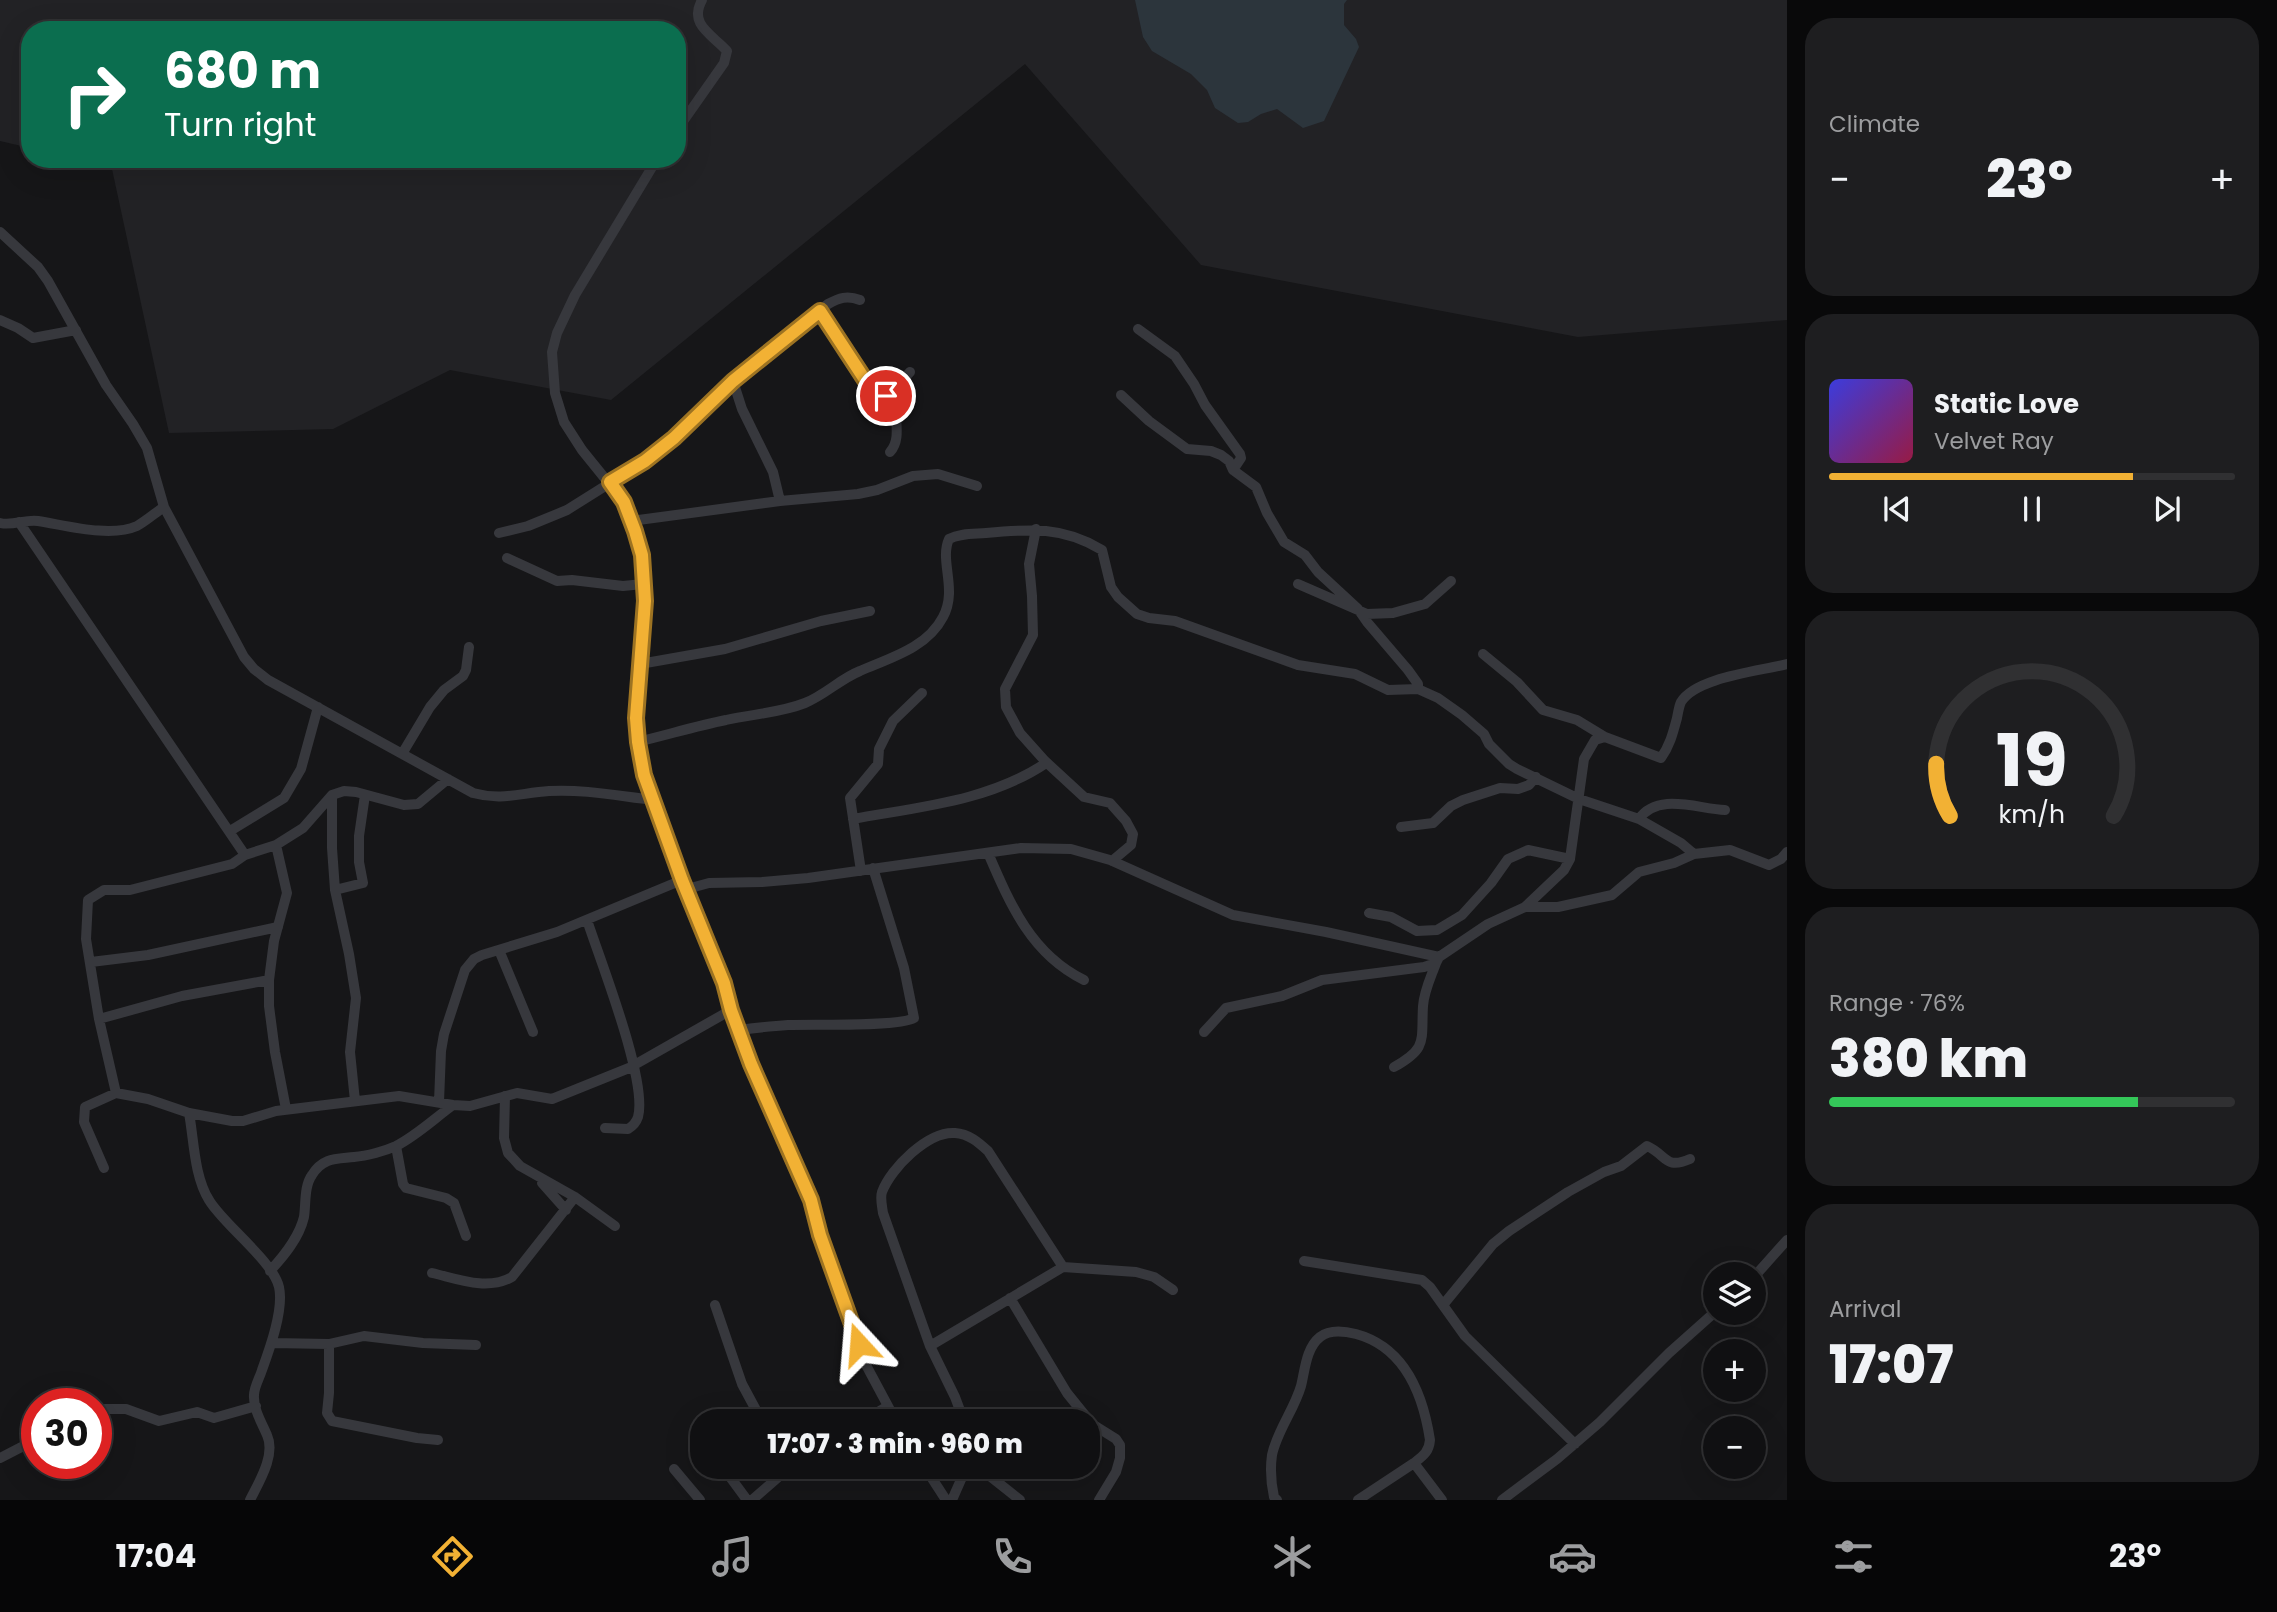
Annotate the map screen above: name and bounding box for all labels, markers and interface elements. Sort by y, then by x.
text: 680 m [164,37,321,105]
icon: right [49,49,140,140]
text: Turn right [164,102,316,147]
text: Climate [1829,108,1920,140]
text: 23° [1986,143,2073,216]
text: − [1829,153,1850,206]
text: + [2209,153,2235,206]
pin [856,366,916,426]
icon: arrive [867,377,905,415]
text: Static Love [1934,386,2079,422]
text: Velvet Ray [1934,425,2054,457]
icon: previous [1878,490,1916,528]
icon: pause [2013,490,2051,528]
icon: next [2148,490,2186,528]
text: 19 [1996,710,2068,811]
text: km/h [1999,797,2065,832]
text: Range · 76% [1829,987,1965,1019]
text: 380 km [1829,1022,2028,1095]
map controls [1703,1262,1766,1479]
button: layers [1703,1262,1766,1325]
text: Arrival [1829,1293,1901,1325]
position arrow [822,1307,896,1381]
text: 17:07 [1829,1328,1953,1401]
button: + [1703,1339,1766,1402]
speed limit sign: 30 [21,1388,112,1479]
button: − [1703,1416,1766,1479]
text: 17:07 · 3 min · 960 m [767,1426,1023,1462]
icon: directions [428,1532,477,1581]
icon: music [708,1532,757,1581]
icon: phone [988,1532,1037,1581]
icon: climate [1268,1532,1317,1581]
icon: car [1548,1532,1597,1581]
icon: filters [1829,1532,1878,1581]
text: 17:04 [116,1533,196,1578]
text: 23° [2109,1533,2161,1578]

